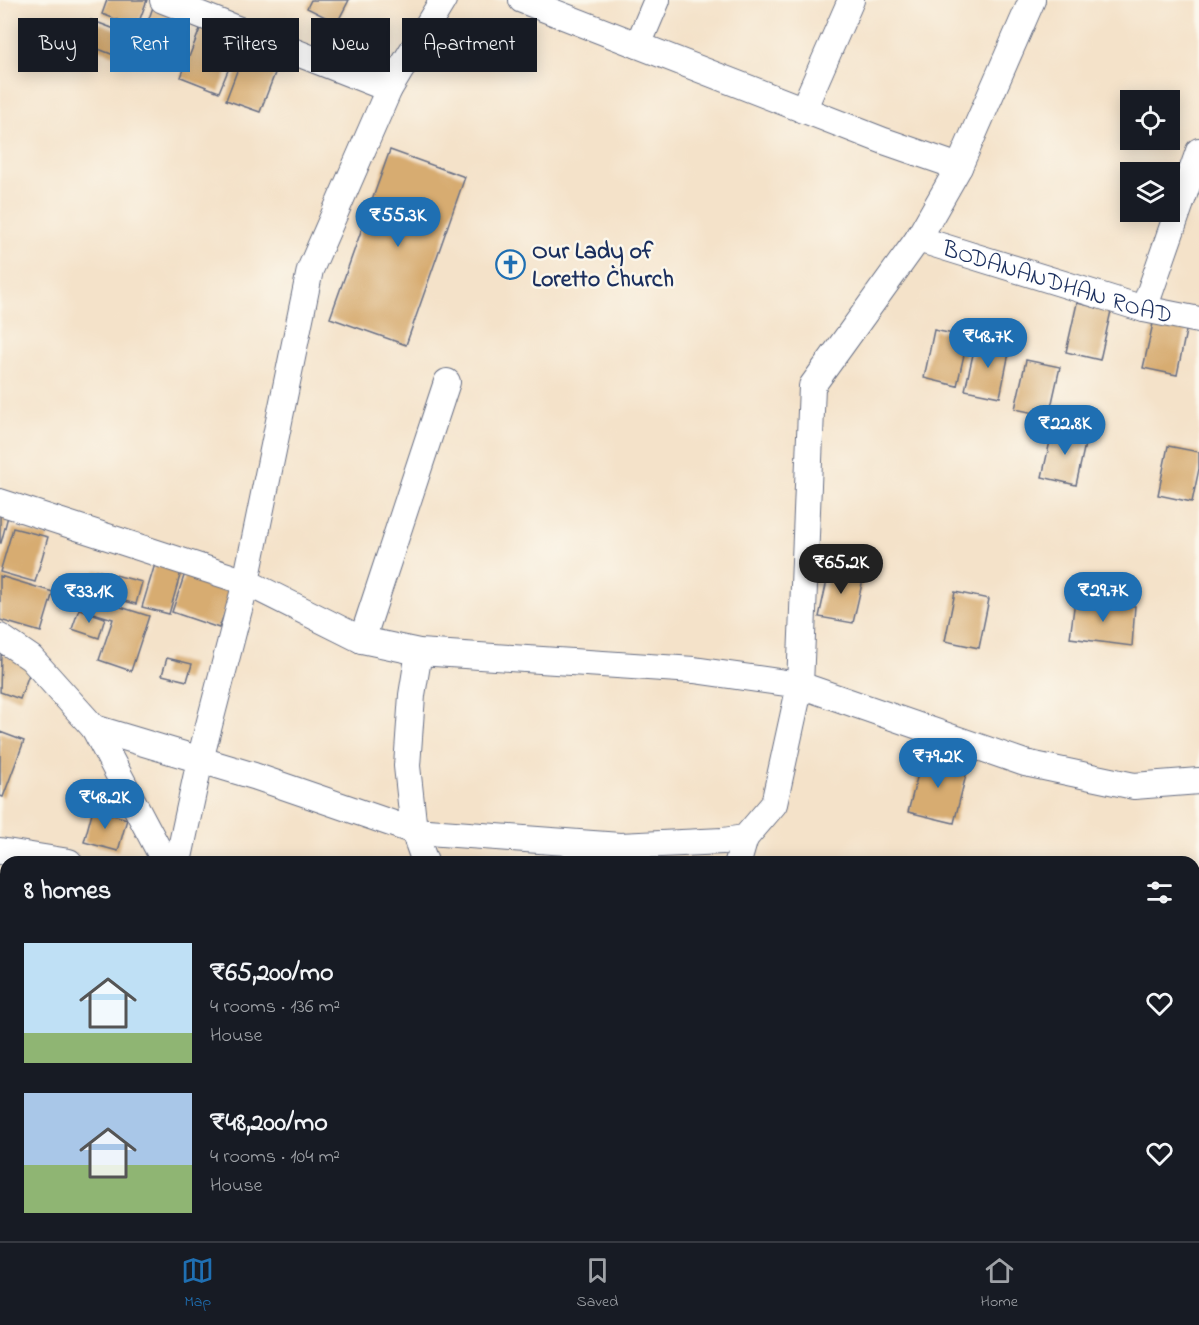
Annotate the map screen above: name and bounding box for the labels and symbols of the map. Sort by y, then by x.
pin: ₹55.3K [349,197,447,248]
street label: BODANANDHAN ROAD [937,232,1175,334]
place label: Our Lady of Loretto Church [532,235,674,298]
church icon: Our Lady of Loretto Church [495,248,527,280]
pin: ₹48.7K [939,318,1037,369]
pin: ₹22.8K [1016,405,1114,456]
pin: ₹65.2K [792,544,890,595]
pin: ₹29.7K [1054,572,1152,623]
pin: ₹33.1K [40,573,138,624]
pin: ₹79.2K [889,738,987,789]
pin: ₹48.2K [56,779,154,830]

